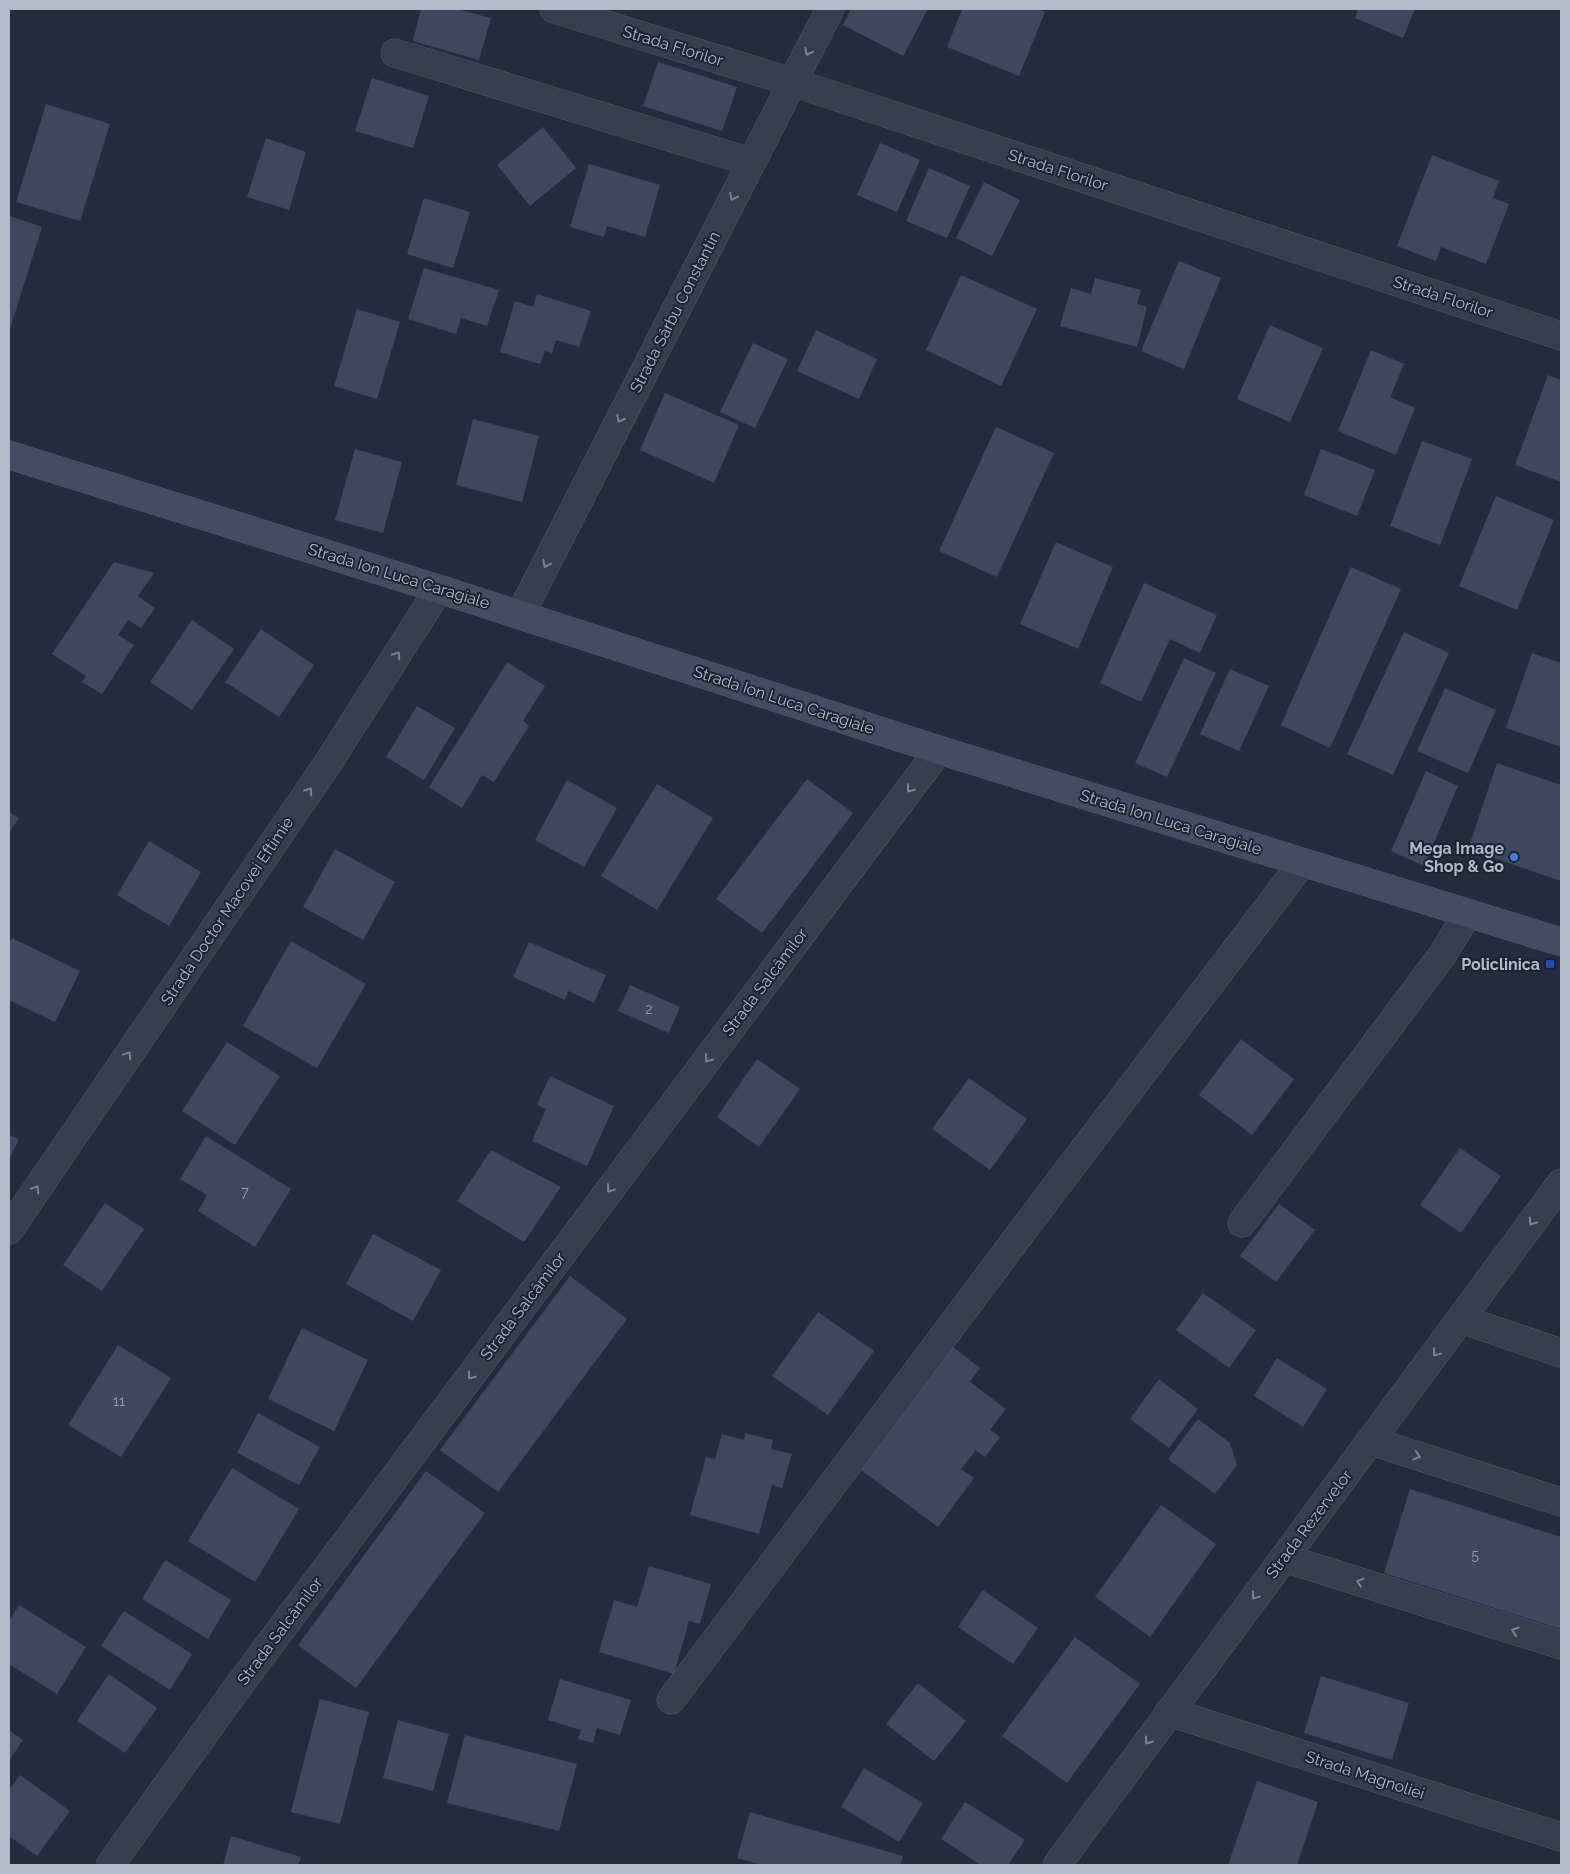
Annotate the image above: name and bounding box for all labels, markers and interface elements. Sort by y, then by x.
street label: Strada Florilor [621,22,726,70]
one-way arrow [804,47,814,56]
street label: Strada Florilor [1006,145,1111,195]
one-way arrow [729,191,739,200]
street label: Strada Sârbu Constantin [626,228,724,396]
street label: Strada Florilor [1391,272,1496,322]
one-way arrow [616,414,626,423]
street label: Strada Ion Luca Caragiale [306,539,492,613]
one-way arrow [542,559,552,568]
one-way arrow [391,651,400,660]
street label: Strada Ion Luca Caragiale [691,662,877,738]
one-way arrow [907,783,915,792]
street label: Strada Ion Luca Caragiale [1078,785,1264,859]
one-way arrow [303,787,312,797]
street label: Strada Doctor Macovei Eftimie [157,813,297,1009]
place label: Mega Image Shop & Go [1409,839,1504,876]
marker: Mega Image Shop & Go [1508,851,1520,863]
street label: Strada Salcâmilor [718,924,812,1040]
place label: Policlinica [1461,955,1540,974]
marker: Policlinica [1544,958,1556,970]
house number: 2 [645,1001,653,1017]
one-way arrow [122,1051,131,1061]
one-way arrow [705,1053,713,1062]
one-way arrow [608,1183,616,1192]
house number: 7 [241,1184,249,1200]
one-way arrow [30,1186,39,1195]
one-way arrow [1530,1216,1538,1225]
street label: Strada Salcâmilor [476,1248,570,1364]
one-way arrow [1433,1347,1442,1357]
one-way arrow [468,1370,477,1380]
house number: 11 [113,1393,125,1409]
one-way arrow [1413,1451,1421,1461]
street label: Strada Rezervelor [1262,1466,1356,1582]
house number: 5 [1471,1547,1479,1563]
street label: Strada Salcâmilor [233,1573,327,1689]
one-way arrow [1356,1577,1365,1587]
one-way arrow [1253,1590,1261,1599]
one-way arrow [1511,1626,1519,1636]
one-way arrow [1146,1735,1154,1744]
street label: Strada Magnoliei [1303,1747,1427,1803]

